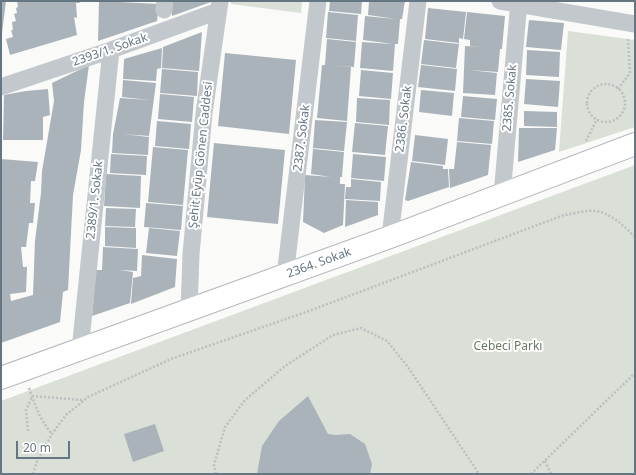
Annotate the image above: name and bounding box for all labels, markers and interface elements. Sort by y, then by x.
street label: 2393/1. Sokak [71,30,149,70]
street label: 2385. Sokak [500,64,520,132]
street label: Şehit Eyüp Gönen Caddesi [186,81,216,229]
street label: 2386. Sokak [393,85,415,153]
street label: 2387. Sokak [291,104,313,172]
street label: 2389/1. Sokak [84,160,106,240]
street label: 2364. Sokak [285,245,353,281]
park label: Cebeci Parkı [474,340,542,354]
scale bar [18,433,72,459]
text: 20 m [23,439,51,456]

